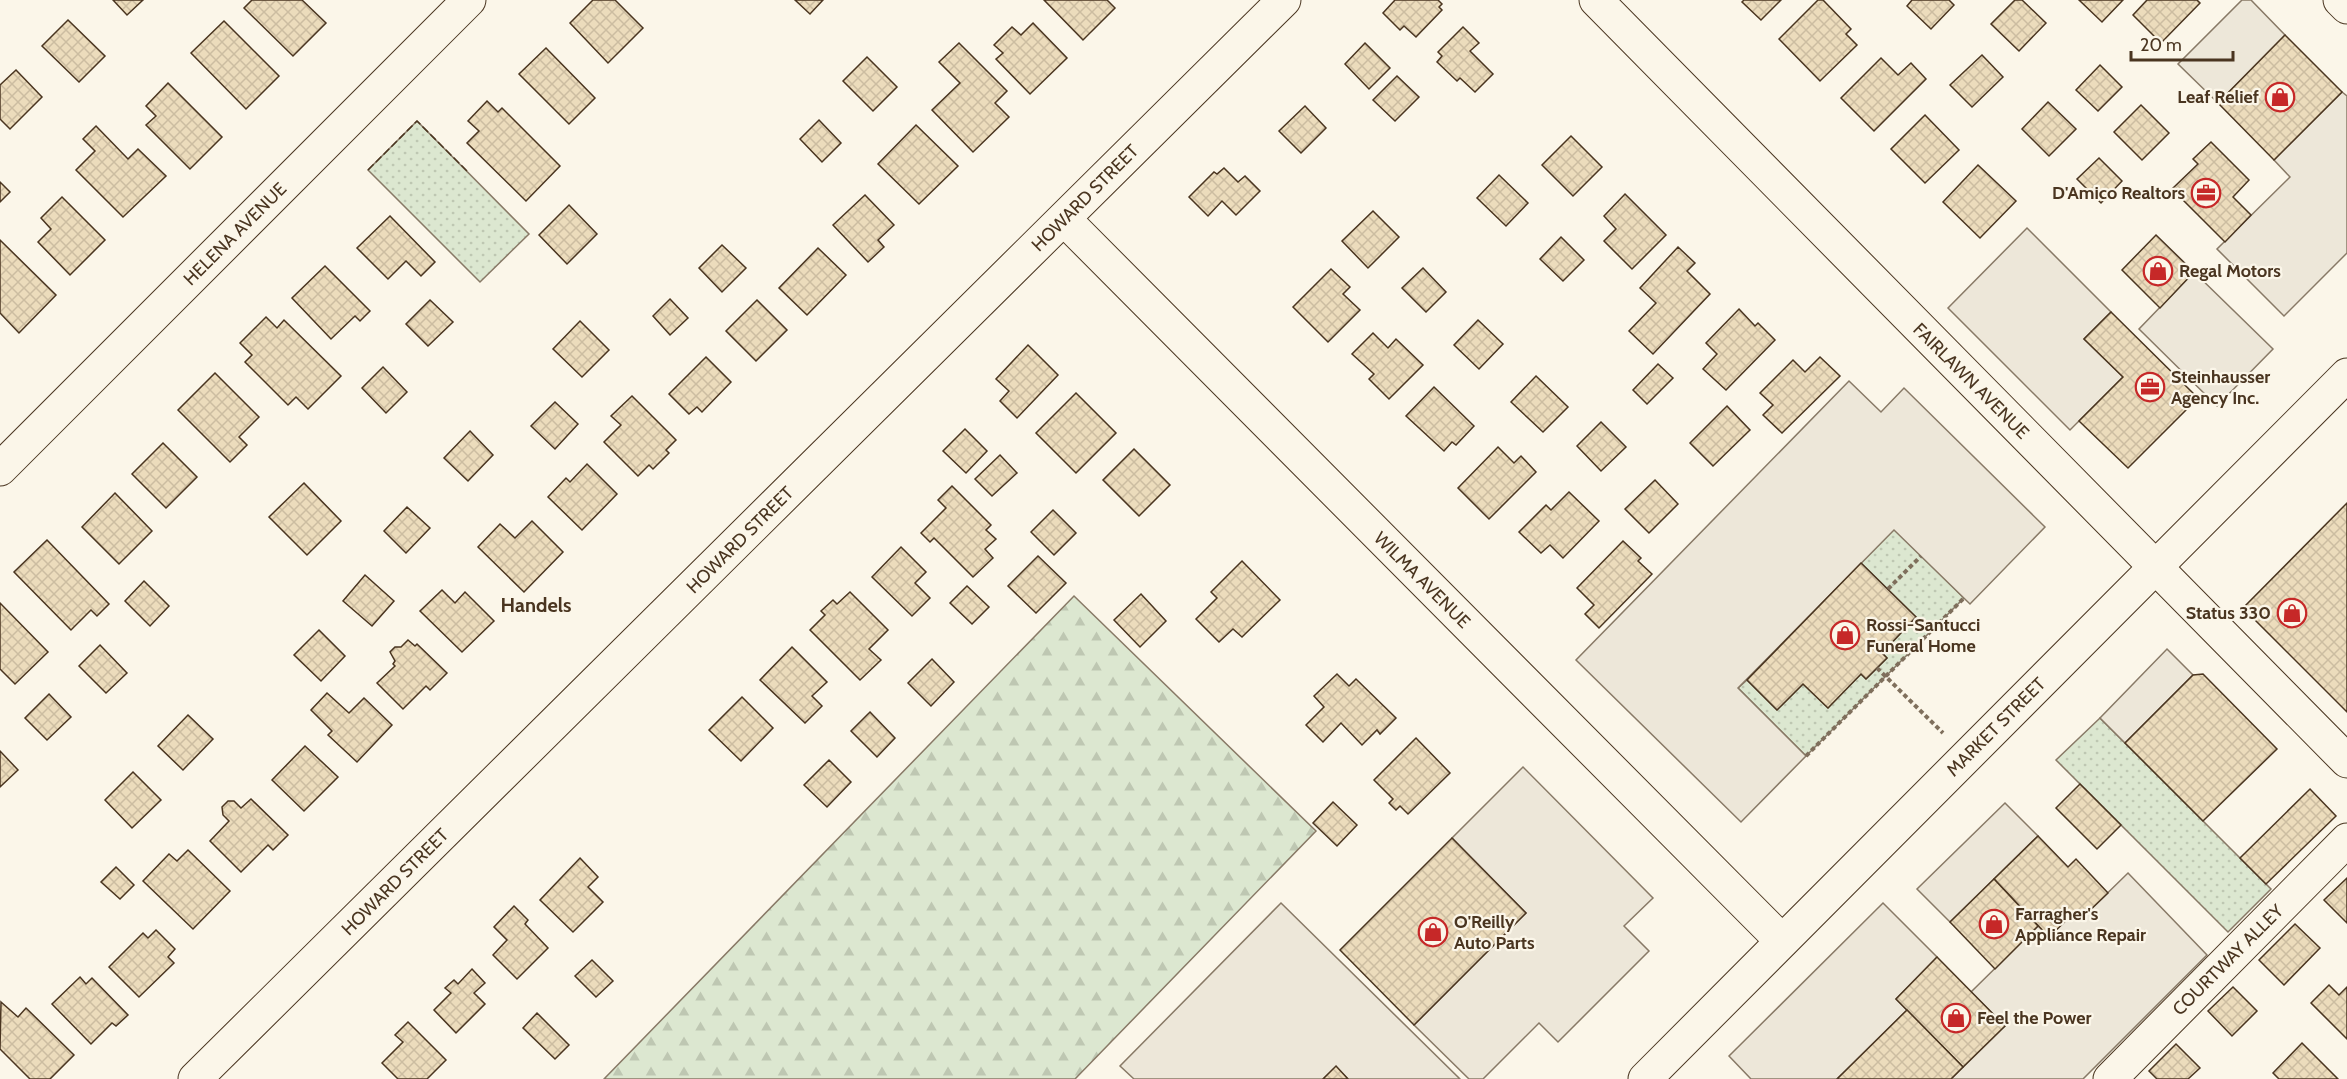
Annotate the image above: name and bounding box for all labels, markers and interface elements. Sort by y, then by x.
scale bar [2131,24,2233,62]
text: 20 m [2140,34,2182,56]
shop icon: Leaf Relief [2264,81,2296,113]
place label: Leaf Relief [2177,86,2259,108]
street label: HOWARD STREET [1027,140,1143,256]
office icon: D'Amico Realtors [2190,177,2222,209]
street label: HELENA AVENUE [179,178,291,290]
place label: D'Amico Realtors [2052,182,2185,204]
shop icon: Regal Motors [2142,255,2174,287]
place label: Regal Motors [2179,260,2281,282]
street label: FAIRLAWN AVENUE [1908,318,2034,444]
place label: Steinhausser Agency Inc. [2171,366,2270,409]
office icon: Steinhausser Agency Inc. [2134,371,2166,403]
street label: HOWARD STREET [682,482,798,598]
street label: WILMA AVENUE [1369,527,1475,633]
district label: Handels [501,593,571,617]
shop icon: Status 330 [2276,597,2308,629]
place label: Status 330 [2186,602,2271,624]
place label: Rossi-Santucci Funeral Home [1866,614,1980,657]
shop icon: Rossi-Santucci Funeral Home [1829,619,1861,651]
street label: MARKET STREET [1942,673,2050,781]
street label: HOWARD STREET [337,824,453,940]
street label: COURTWAY ALLEY [2168,899,2289,1020]
place label: Farragher's Appliance Repair [2015,903,2146,946]
shop icon: Farragher's Appliance Repair [1978,908,2010,940]
place label: O'Reilly Auto Parts [1454,911,1535,954]
shop icon: O'Reilly Auto Parts [1417,916,1449,948]
shop icon: Feel the Power [1940,1002,1972,1034]
place label: Feel the Power [1977,1007,2091,1029]

